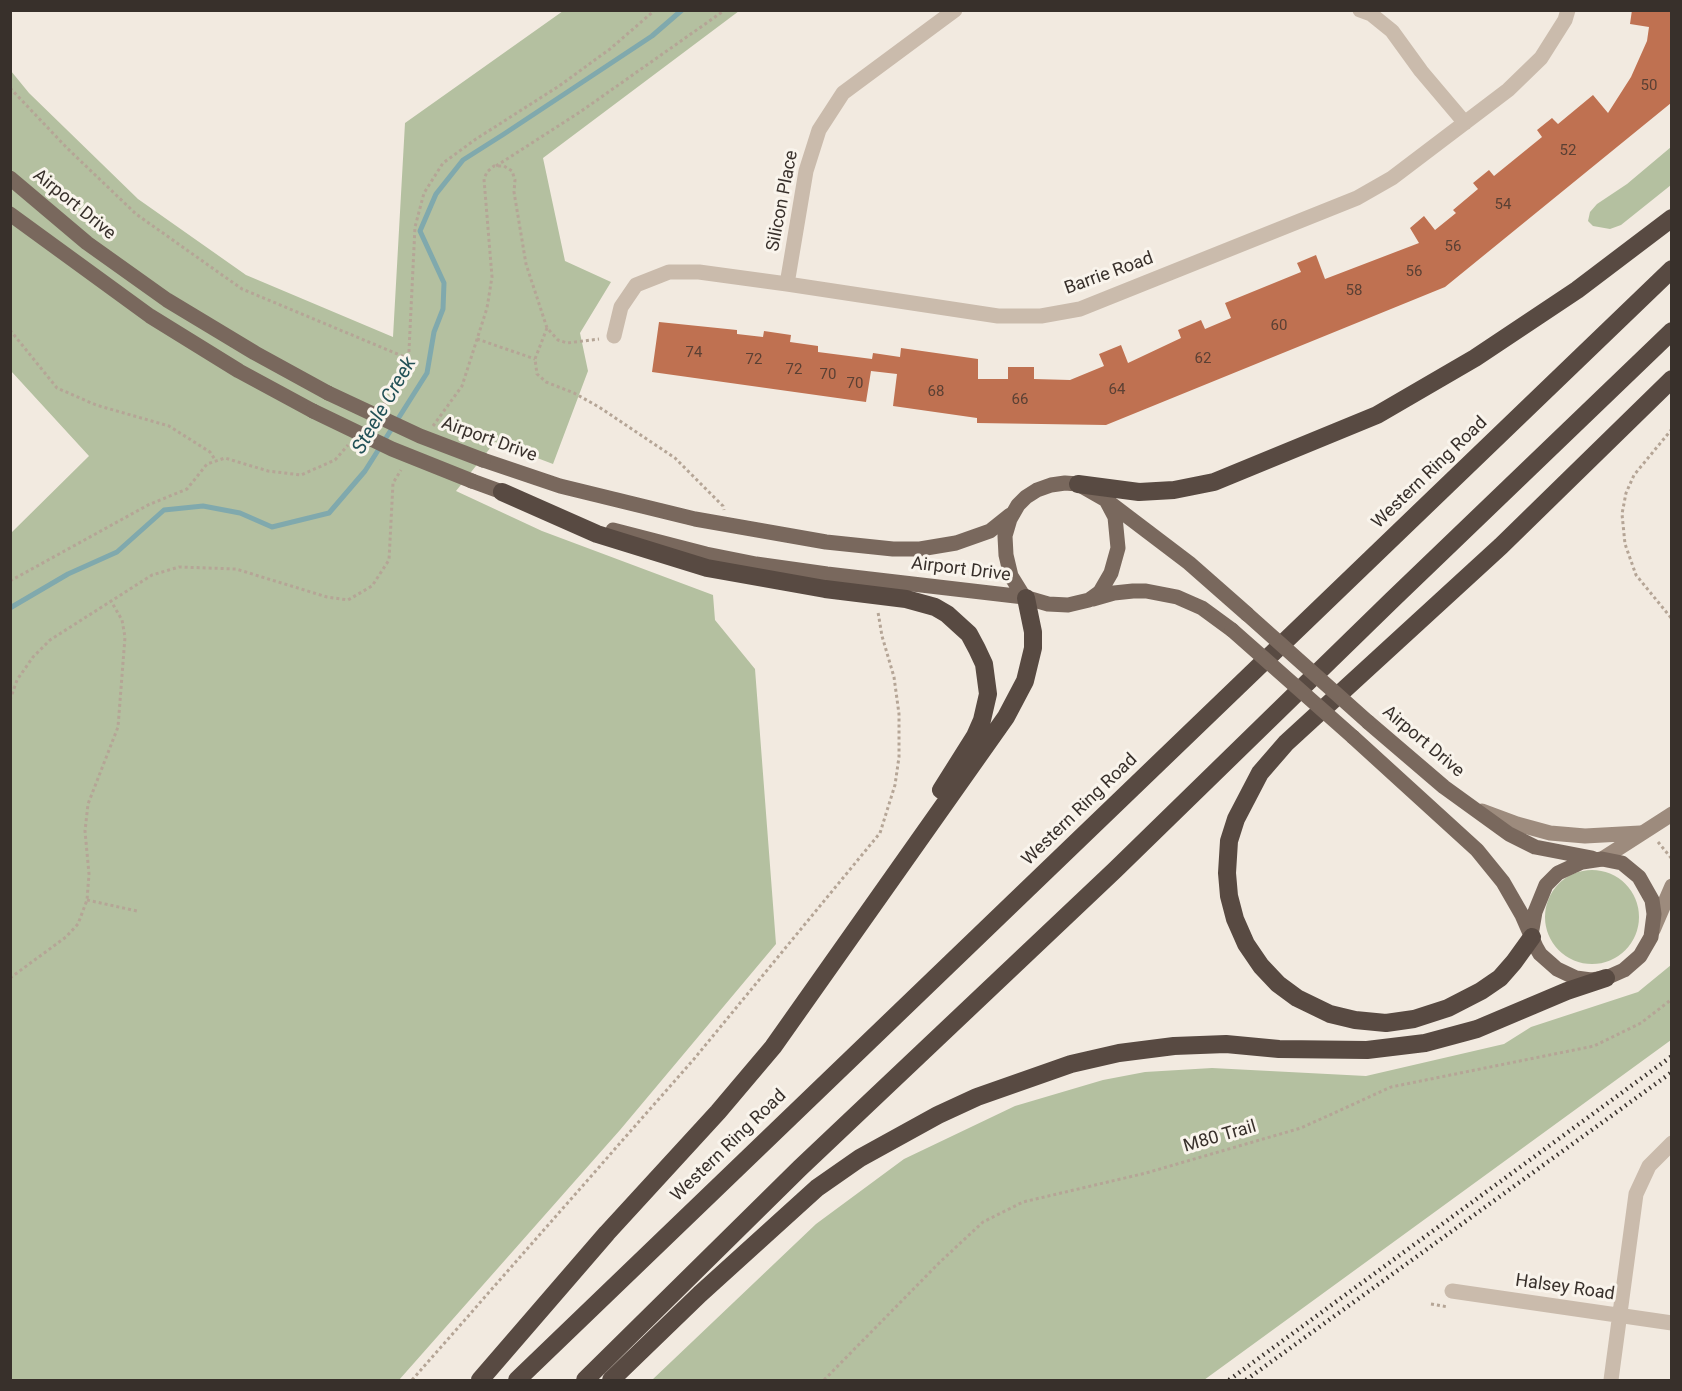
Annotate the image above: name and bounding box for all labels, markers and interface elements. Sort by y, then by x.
house number: 50 [1641,77,1657,95]
house number: 52 [1560,142,1576,160]
street label: Silicon Place [763,149,803,253]
street label: Airport Drive [28,165,120,245]
house number: 54 [1495,196,1511,214]
house number: 56 [1445,238,1461,256]
street label: Barrie Road [1062,248,1156,300]
house number: 56 [1406,263,1422,281]
house number: 58 [1346,282,1362,300]
house number: 60 [1271,317,1287,335]
house number: 74 [686,344,702,362]
house number: 62 [1195,350,1211,368]
house number: 72 [746,351,762,369]
water label: Steele Creek [348,353,422,459]
house number: 72 [786,361,802,379]
house number: 70 [820,366,836,384]
house number: 70 [847,375,863,393]
house number: 64 [1109,381,1125,399]
house number: 68 [928,383,944,401]
house number: 66 [1012,391,1028,409]
street label: Airport Drive [438,413,540,467]
street label: Western Ring Road [1368,413,1492,533]
street label: Airport Drive [910,553,1012,587]
street label: Airport Drive [1378,702,1468,782]
street label: Western Ring Road [1018,750,1142,870]
street label: Western Ring Road [667,1086,791,1206]
street label: M80 Trail [1181,1116,1259,1158]
street label: Halsey Road [1514,1270,1616,1306]

